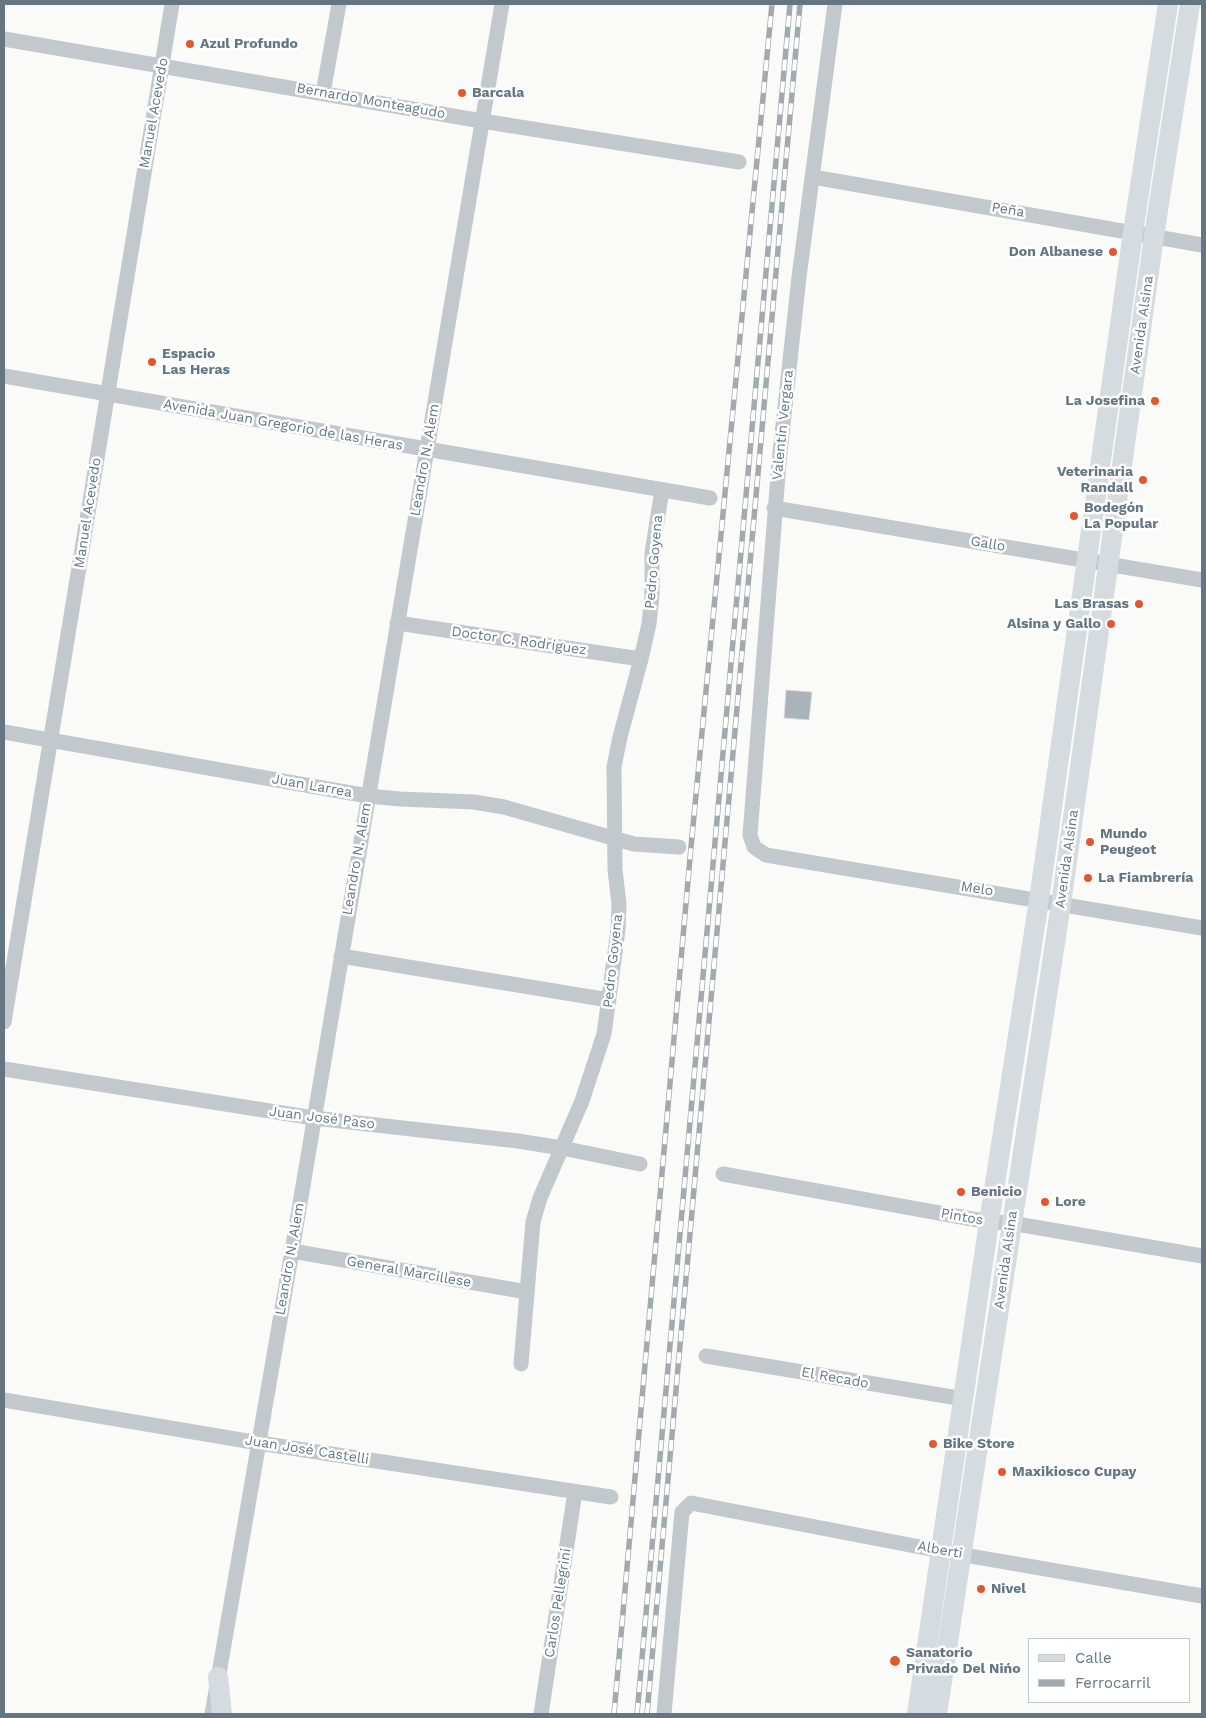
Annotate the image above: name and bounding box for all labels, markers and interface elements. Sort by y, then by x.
place label: Azul Profundo [200,36,298,52]
marker: Azul Profundo [184,38,196,50]
street label: Manuel Acevedo [136,57,172,169]
street label: Bernardo Monteagudo [295,80,447,122]
place label: Barcala [472,85,524,101]
marker: Barcala [456,87,468,99]
street label: Peña [990,199,1026,221]
place label: Don Albanese [1009,244,1103,260]
marker: Don Albanese [1107,246,1119,258]
street label: Avenida Alsina [1127,275,1157,375]
place label: Espacio Las Heras [162,346,230,378]
marker: Espacio Las Heras [146,356,158,368]
street label: Valentín Vergara [769,369,797,481]
place label: La Josefina [1065,393,1145,409]
marker: La Josefina [1149,395,1161,407]
street label: Avenida Juan Gregorio de las Heras [162,396,404,454]
street label: Leandro N. Alem [407,402,443,518]
street label: Manuel Acevedo [71,457,105,569]
place label: Veterinaria Randall [1057,464,1133,497]
marker: Veterinaria Randall [1137,474,1149,486]
place label: Bodegón La Popular [1084,500,1158,532]
marker: Bodegón La Popular [1068,510,1080,522]
street label: Pedro Goyena [642,514,666,610]
street label: Gallo [969,533,1007,555]
place label: Las Brasas [1054,596,1129,612]
marker: Las Brasas [1133,598,1145,610]
place label: Alsina y Gallo [1007,616,1101,632]
marker: Alsina y Gallo [1105,618,1117,630]
street label: Doctor C. Rodríguez [450,623,588,659]
street label: Juan Larrea [271,771,353,801]
street label: Leandro N. Alem [339,801,375,917]
street label: Avenida Alsina [1052,809,1082,909]
place label: Mundo Peugeot [1100,826,1156,859]
marker: Mundo Peugeot [1084,836,1096,848]
place label: La Fiambrería [1098,870,1193,886]
marker: La Fiambrería [1082,872,1094,884]
street label: Melo [960,878,994,900]
street label: Pedro Goyena [600,913,626,1009]
street label: Juan José Paso [268,1103,376,1133]
place label: Benicio [971,1184,1022,1200]
marker: Benicio [955,1186,967,1198]
place label: Lore [1055,1194,1086,1210]
marker: Lore [1039,1196,1051,1208]
street label: Leandro N. Alem [272,1201,308,1317]
street label: Pintos [940,1205,984,1229]
street label: Avenida Alsina [991,1210,1021,1310]
street label: General Marcillese [345,1253,473,1291]
street label: El Recado [800,1364,870,1392]
street label: Juan José Castelli [244,1432,370,1468]
place label: Bike Store [943,1436,1015,1452]
marker: Bike Store [927,1438,939,1450]
place label: Maxikiosco Cupay [1012,1464,1136,1480]
marker: Maxikiosco Cupay [996,1466,1008,1478]
street label: Alberti [916,1538,964,1562]
street label: Carlos Pellegrini [541,1547,575,1659]
place label: Nivel [991,1581,1026,1597]
marker: Nivel [975,1583,987,1595]
legend [1028,1638,1191,1703]
place label: Sanatorio Privado Del Nińo [906,1645,1021,1678]
text: Calle [1075,1649,1112,1667]
marker: Sanatorio Privado Del Nińo [888,1654,902,1668]
text: Ferrocarril [1075,1674,1151,1692]

